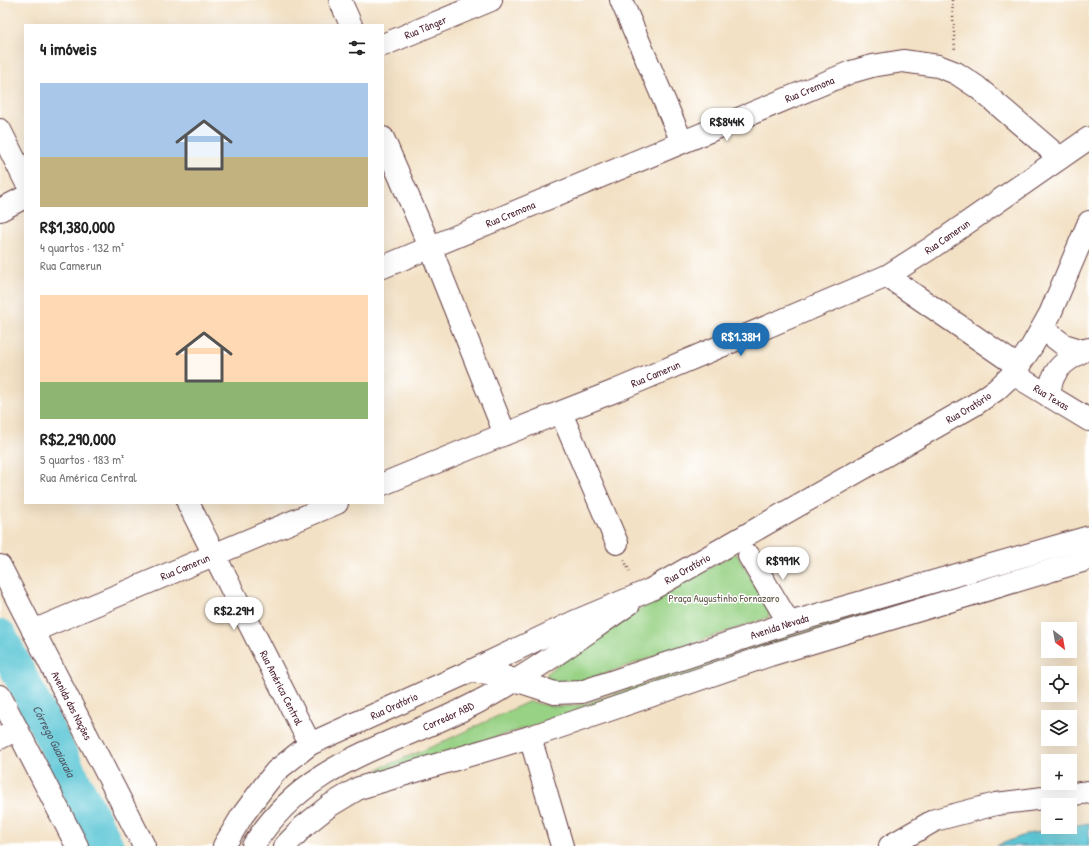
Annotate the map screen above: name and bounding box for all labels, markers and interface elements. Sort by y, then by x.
street label: Rua Tânger [402,12,449,42]
text: 4 imóveis [40,37,96,60]
icon: filters [346,37,368,59]
street label: Rua Cremona [783,73,837,106]
pin: R$844K [694,108,760,142]
icon: home [168,109,240,181]
text: R$844K [710,112,744,130]
street label: Rua Cremona [484,197,538,230]
text: R$1,380,000 [40,215,115,238]
street label: Rua Camerun [922,216,972,257]
text: 4 quartos · 132 m² [40,238,124,256]
text: Rua Camerun [40,256,102,274]
icon: home [168,321,240,393]
pin: R$1.38M [704,323,778,357]
text: R$1.38M [721,327,761,345]
street label: Rua Camerun [629,357,682,390]
street label: Rua Texas [1031,381,1072,413]
street label: Rua Oratório [943,388,994,427]
text: R$2,290,000 [40,427,116,450]
text: 5 quartos · 183 m² [40,450,124,468]
text: Rua América Central [40,468,137,486]
pin: R$991K [750,547,816,581]
street label: Rua Camerun [158,550,212,584]
street label: Rua Oratório [662,550,713,587]
text: R$991K [766,551,800,569]
park label: Praça Augustinho Fornazaro [669,591,780,605]
pin: R$2.29M [197,597,271,631]
text: R$2.29M [214,601,254,619]
street label: Avenida Nevada [748,611,811,642]
north arrow [1041,622,1077,658]
map controls [1041,622,1077,834]
street label: Rua América Central [257,648,306,728]
button: locate [1041,666,1077,702]
street label: Avenida das Nações [48,669,95,742]
street label: Rua Oratório [368,689,420,723]
street label: Corredor ABD [420,698,477,734]
water label: Córrego Guaiaxaia [29,702,80,781]
button: layers [1041,710,1077,746]
button: + [1041,754,1077,790]
button: − [1041,798,1077,834]

